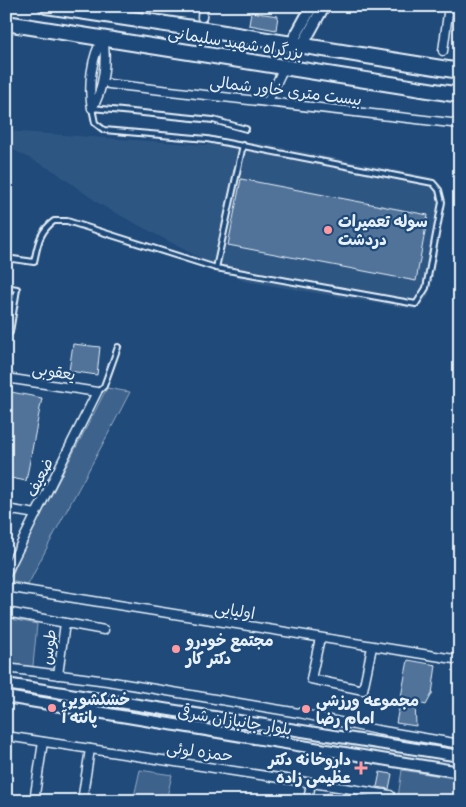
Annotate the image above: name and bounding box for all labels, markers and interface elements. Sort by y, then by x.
street label: بزرگراه شهید سلیمانی [166,22,305,66]
street label: بیست متری خاور شمالی [208,75,363,112]
place label: سوله تعمیرات دردشت [338,214,428,252]
marker: سوله تعمیرات دردشت [322,224,334,236]
street label: یعقوبی [30,362,77,387]
street label: ضعیف [24,456,60,501]
street label: اولیایی [213,601,256,626]
street label: طوس [40,629,63,666]
place label: مجتمع خودرو دکتر کار [184,633,274,671]
marker: مجتمع خودرو دکتر کار [170,643,182,655]
place label: خشکشویی پانته آ [61,692,130,730]
place label: مجموعه ورزشی امام رضا [316,694,419,731]
street label: بلوار جانبازان شرقی [176,701,294,742]
marker: خشکشویی پانته آ [46,702,58,714]
marker: مجموعه ورزشی امام رضا [300,703,312,715]
street label: حمزه لوئی [165,740,234,769]
place label: داروخانه دکتر عظیمی زاده [267,752,351,790]
marker: داروخانه دکتر عظیمی زاده [355,762,367,774]

